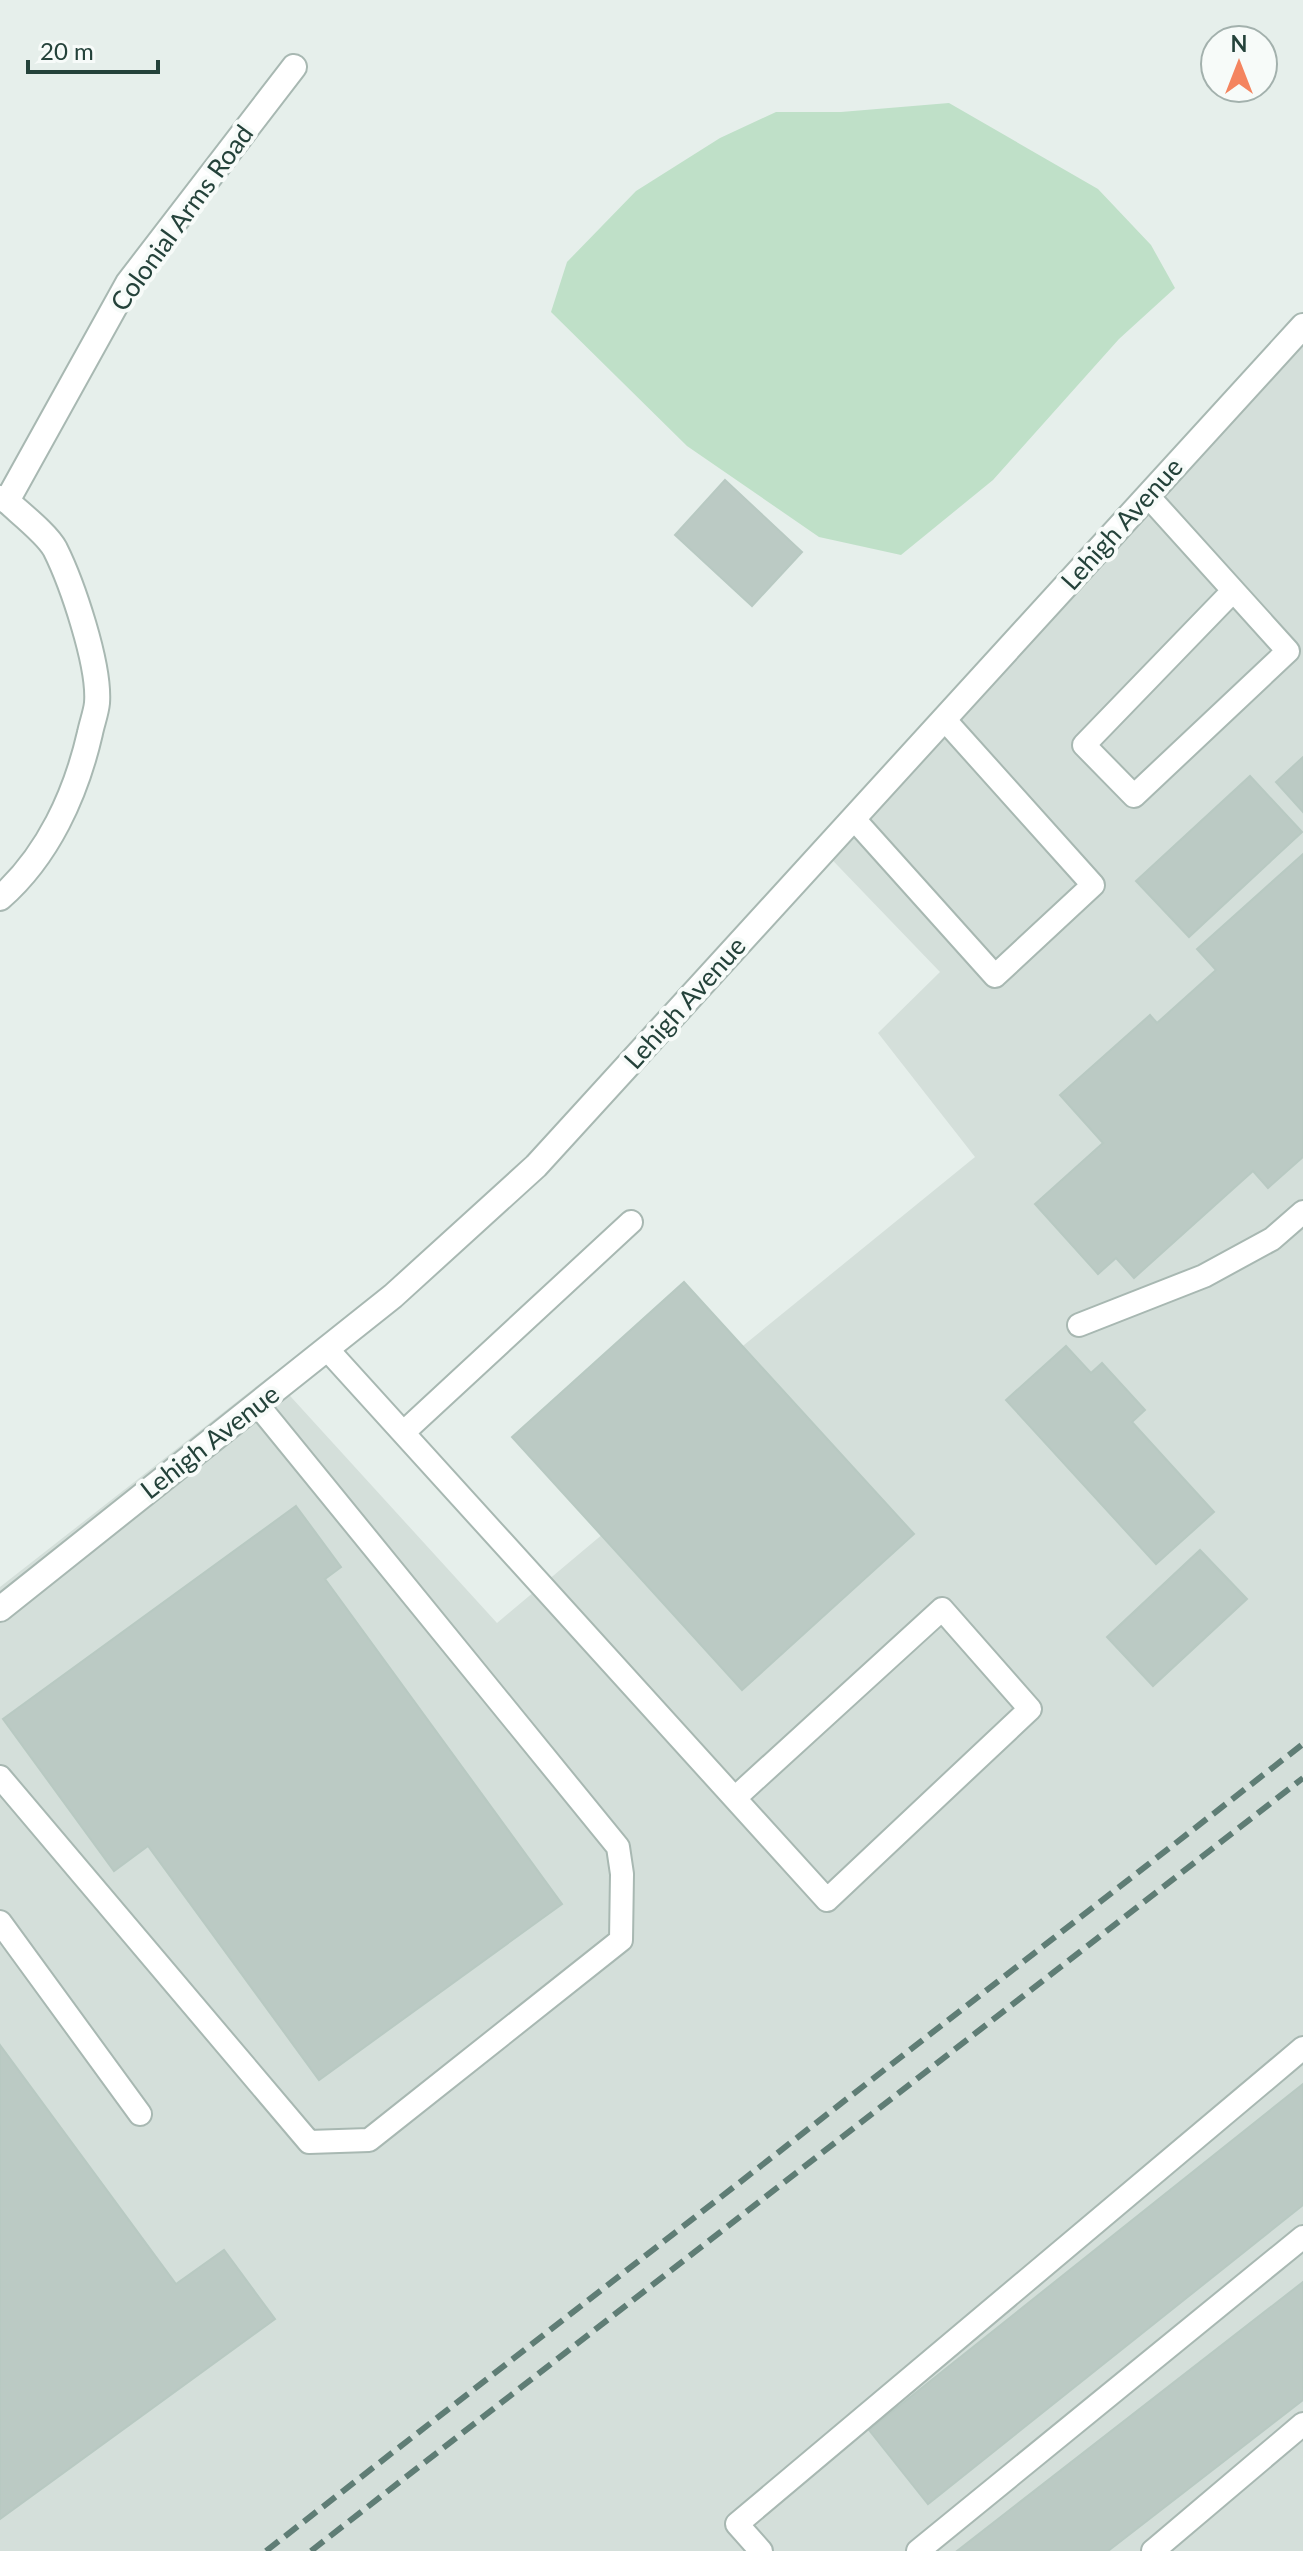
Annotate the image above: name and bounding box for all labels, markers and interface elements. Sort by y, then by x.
scale bar [28,24,158,74]
north arrow [1199,24,1279,104]
text: N [1231,30,1247,57]
text: 20 m [40,36,94,65]
street label: Colonial Arms Road [103,118,259,317]
street label: Lehigh Avenue [1054,451,1189,596]
street label: Lehigh Avenue [617,930,752,1075]
street label: Lehigh Avenue [134,1377,285,1505]

